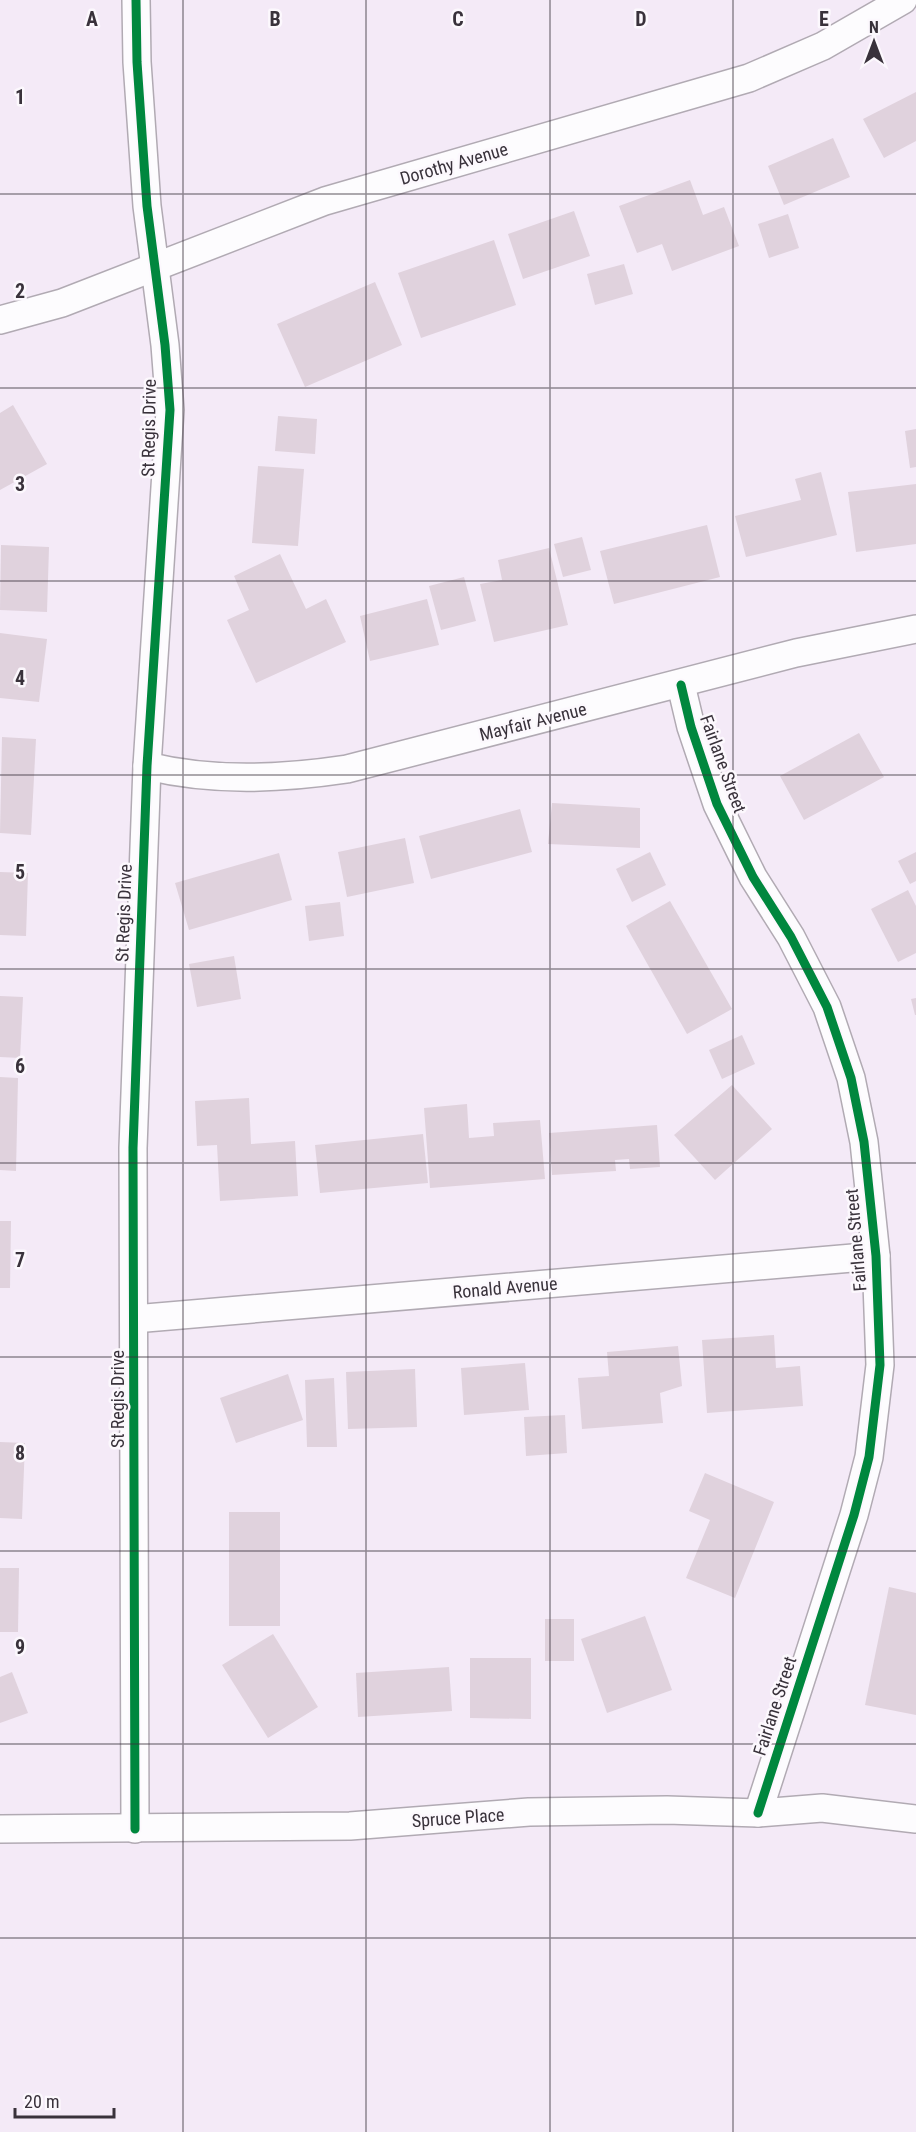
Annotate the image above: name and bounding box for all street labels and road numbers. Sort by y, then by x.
street label: Dorothy Avenue [398,138,510,189]
street label: St Regis Drive [137,379,160,477]
street label: Mayfair Avenue [477,698,589,745]
street label: Fairlane Street [696,712,751,816]
street label: St Regis Drive [111,864,136,962]
street label: Fairlane Street [841,1188,870,1292]
street label: Ronald Avenue [452,1272,558,1303]
street label: St Regis Drive [107,1350,128,1448]
street label: Fairlane Street [749,1654,800,1758]
street label: Spruce Place [411,1804,505,1831]

